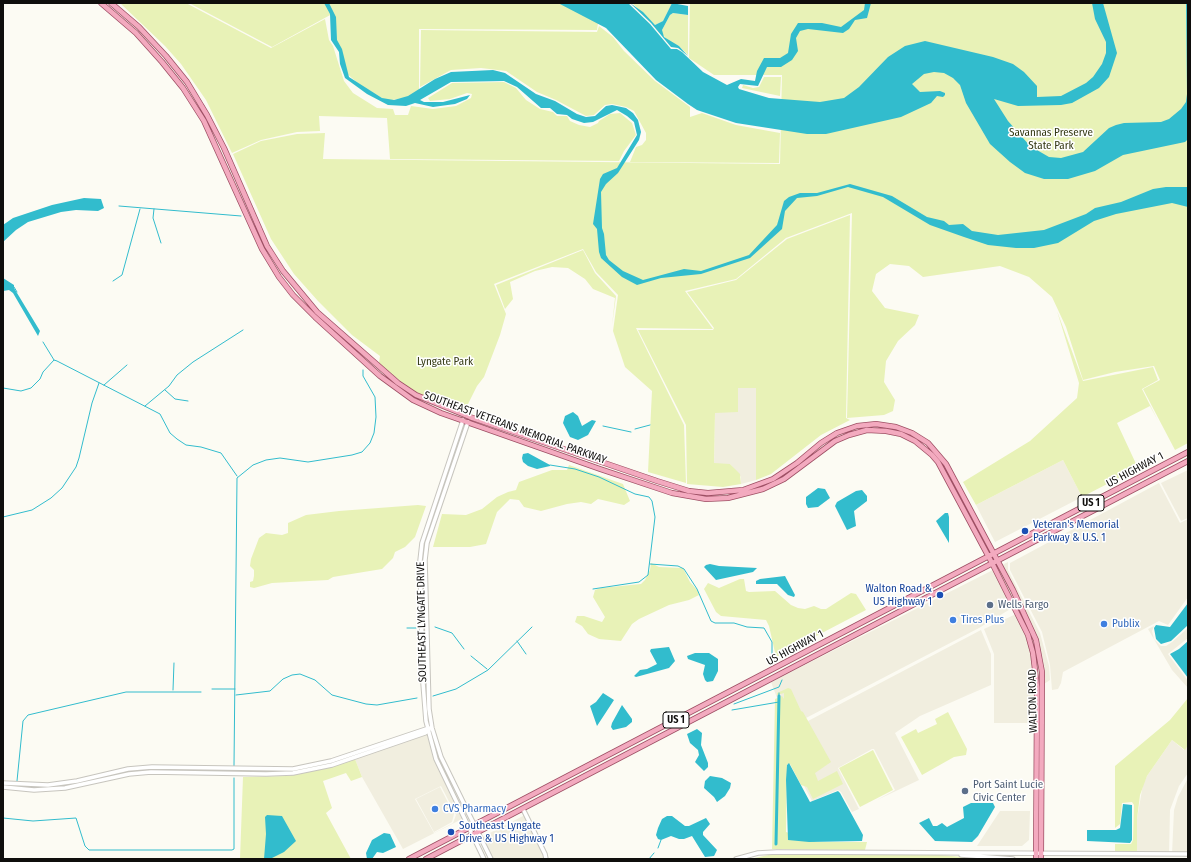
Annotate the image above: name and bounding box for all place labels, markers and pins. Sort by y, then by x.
place label: Veteran's Memorial Parkway & U.S. 1 [1033,518,1119,544]
marker: Veteran's Memorial Parkway & U.S. 1 [1020,526,1030,536]
place label: Walton Road & US Highway 1 [866,582,932,608]
marker: Walton Road & US Highway 1 [935,590,945,600]
place label: Wells Fargo [998,598,1049,612]
marker: Wells Fargo [985,600,995,610]
place label: Tires Plus [961,613,1004,627]
marker: Tires Plus [948,615,958,625]
place label: Publix [1112,617,1140,631]
marker: Publix [1099,619,1109,629]
place label: Port Saint Lucie Civic Center [973,778,1043,804]
marker: Port Saint Lucie Civic Center [960,786,970,796]
place label: CVS Pharmacy [443,802,506,816]
marker: CVS Pharmacy [430,804,440,814]
place label: Southeast Lyngate Drive & US Highway 1 [459,819,554,845]
marker: Southeast Lyngate Drive & US Highway 1 [446,827,456,837]

